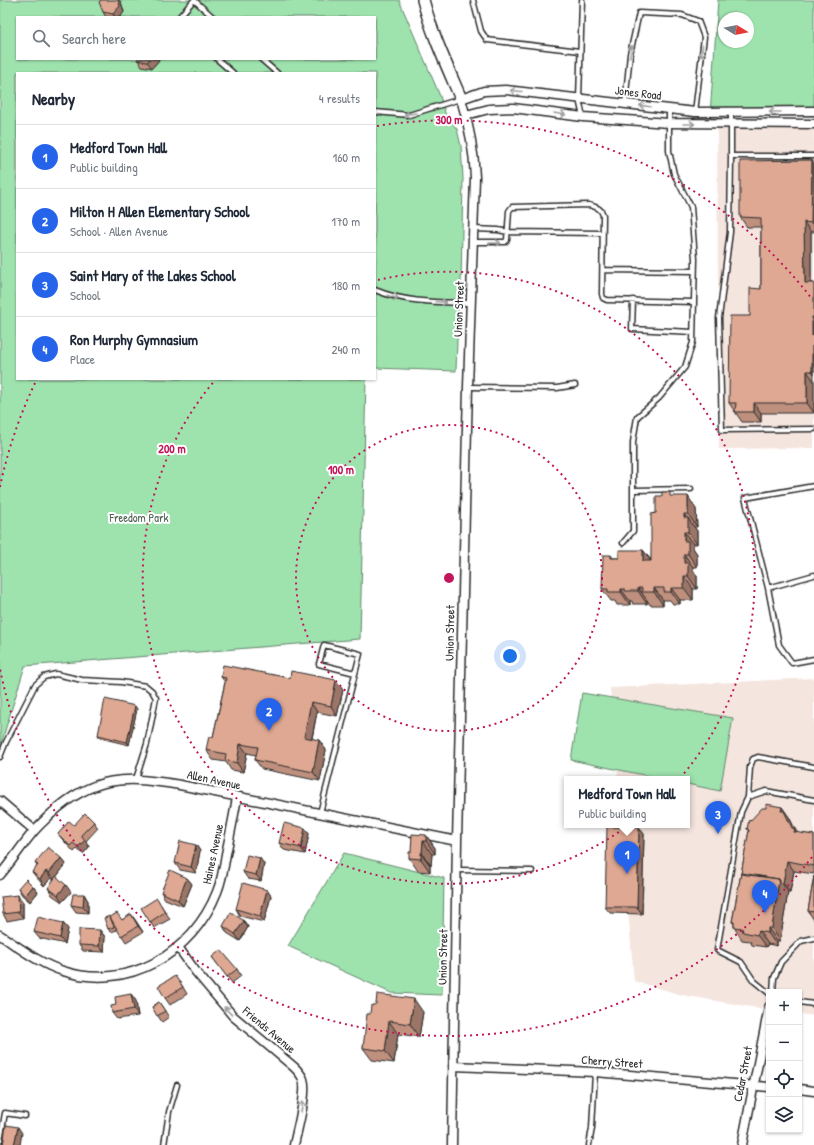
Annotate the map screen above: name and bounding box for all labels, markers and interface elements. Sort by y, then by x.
north arrow [718,12,754,48]
search box [16,16,376,60]
icon: search [30,27,52,49]
text: Search here [62,28,126,49]
one-way arrow [698,44,706,57]
one-way arrow [627,45,635,58]
street label: Jones Road [614,81,662,104]
text: Nearby [32,87,75,110]
one-way arrow [510,87,523,94]
text: 4 results [319,89,360,107]
one-way arrow [639,102,652,110]
one-way arrow [769,108,782,116]
one-way arrow [404,110,417,118]
one-way arrow [553,110,566,118]
text: 300 m [435,111,463,128]
one-way arrow [682,120,695,128]
text: Medford Town Hall [70,137,167,158]
text: 1 [43,148,47,166]
text: 160 m [332,148,360,166]
text: Public building [70,158,138,176]
text: Milton H Allen Elementary School [70,201,249,222]
text: 2 [42,212,48,230]
text: 170 m [331,212,360,230]
text: School · Allen Avenue [70,222,168,240]
one-way arrow [488,239,501,246]
text: Saint Mary of the Lakes School [70,265,236,286]
text: 3 [42,276,48,294]
text: 180 m [332,276,360,294]
street label: Union Street [449,280,468,337]
text: School [70,286,100,304]
one-way arrow [386,294,399,301]
one-way arrow [434,299,447,306]
text: Ron Murphy Gymnasium [70,329,198,350]
text: 4 [43,340,47,358]
text: 240 m [331,340,360,358]
text: Place [70,350,95,368]
text: 200 m [158,440,186,457]
text: 100 m [328,461,354,478]
park label: Freedom Park [108,509,169,526]
centre of rings [442,571,456,585]
street label: Union Street [441,604,458,661]
your location [500,646,520,666]
pin: 2 [256,698,282,731]
street label: Allen Avenue [186,766,243,794]
popup [564,776,690,828]
text: Medford Town Hall [579,783,675,804]
pin: 3 [705,801,731,834]
text: Public building [579,804,646,822]
street label: Haines Avenue [198,822,227,886]
pin: 1 [614,841,640,874]
pin: 4 [752,880,778,913]
street label: Union Street [434,928,451,985]
map controls [766,989,802,1133]
button: + [766,989,802,1025]
street label: Friends Avenue [238,1002,300,1057]
one-way arrow [223,1006,233,1016]
button: − [766,1025,802,1061]
street label: Cedar Street [729,1044,756,1103]
street label: Cherry Street [581,1051,644,1072]
button: locate [766,1061,802,1097]
button: layers [766,1097,802,1133]
one-way arrow [298,1101,306,1114]

